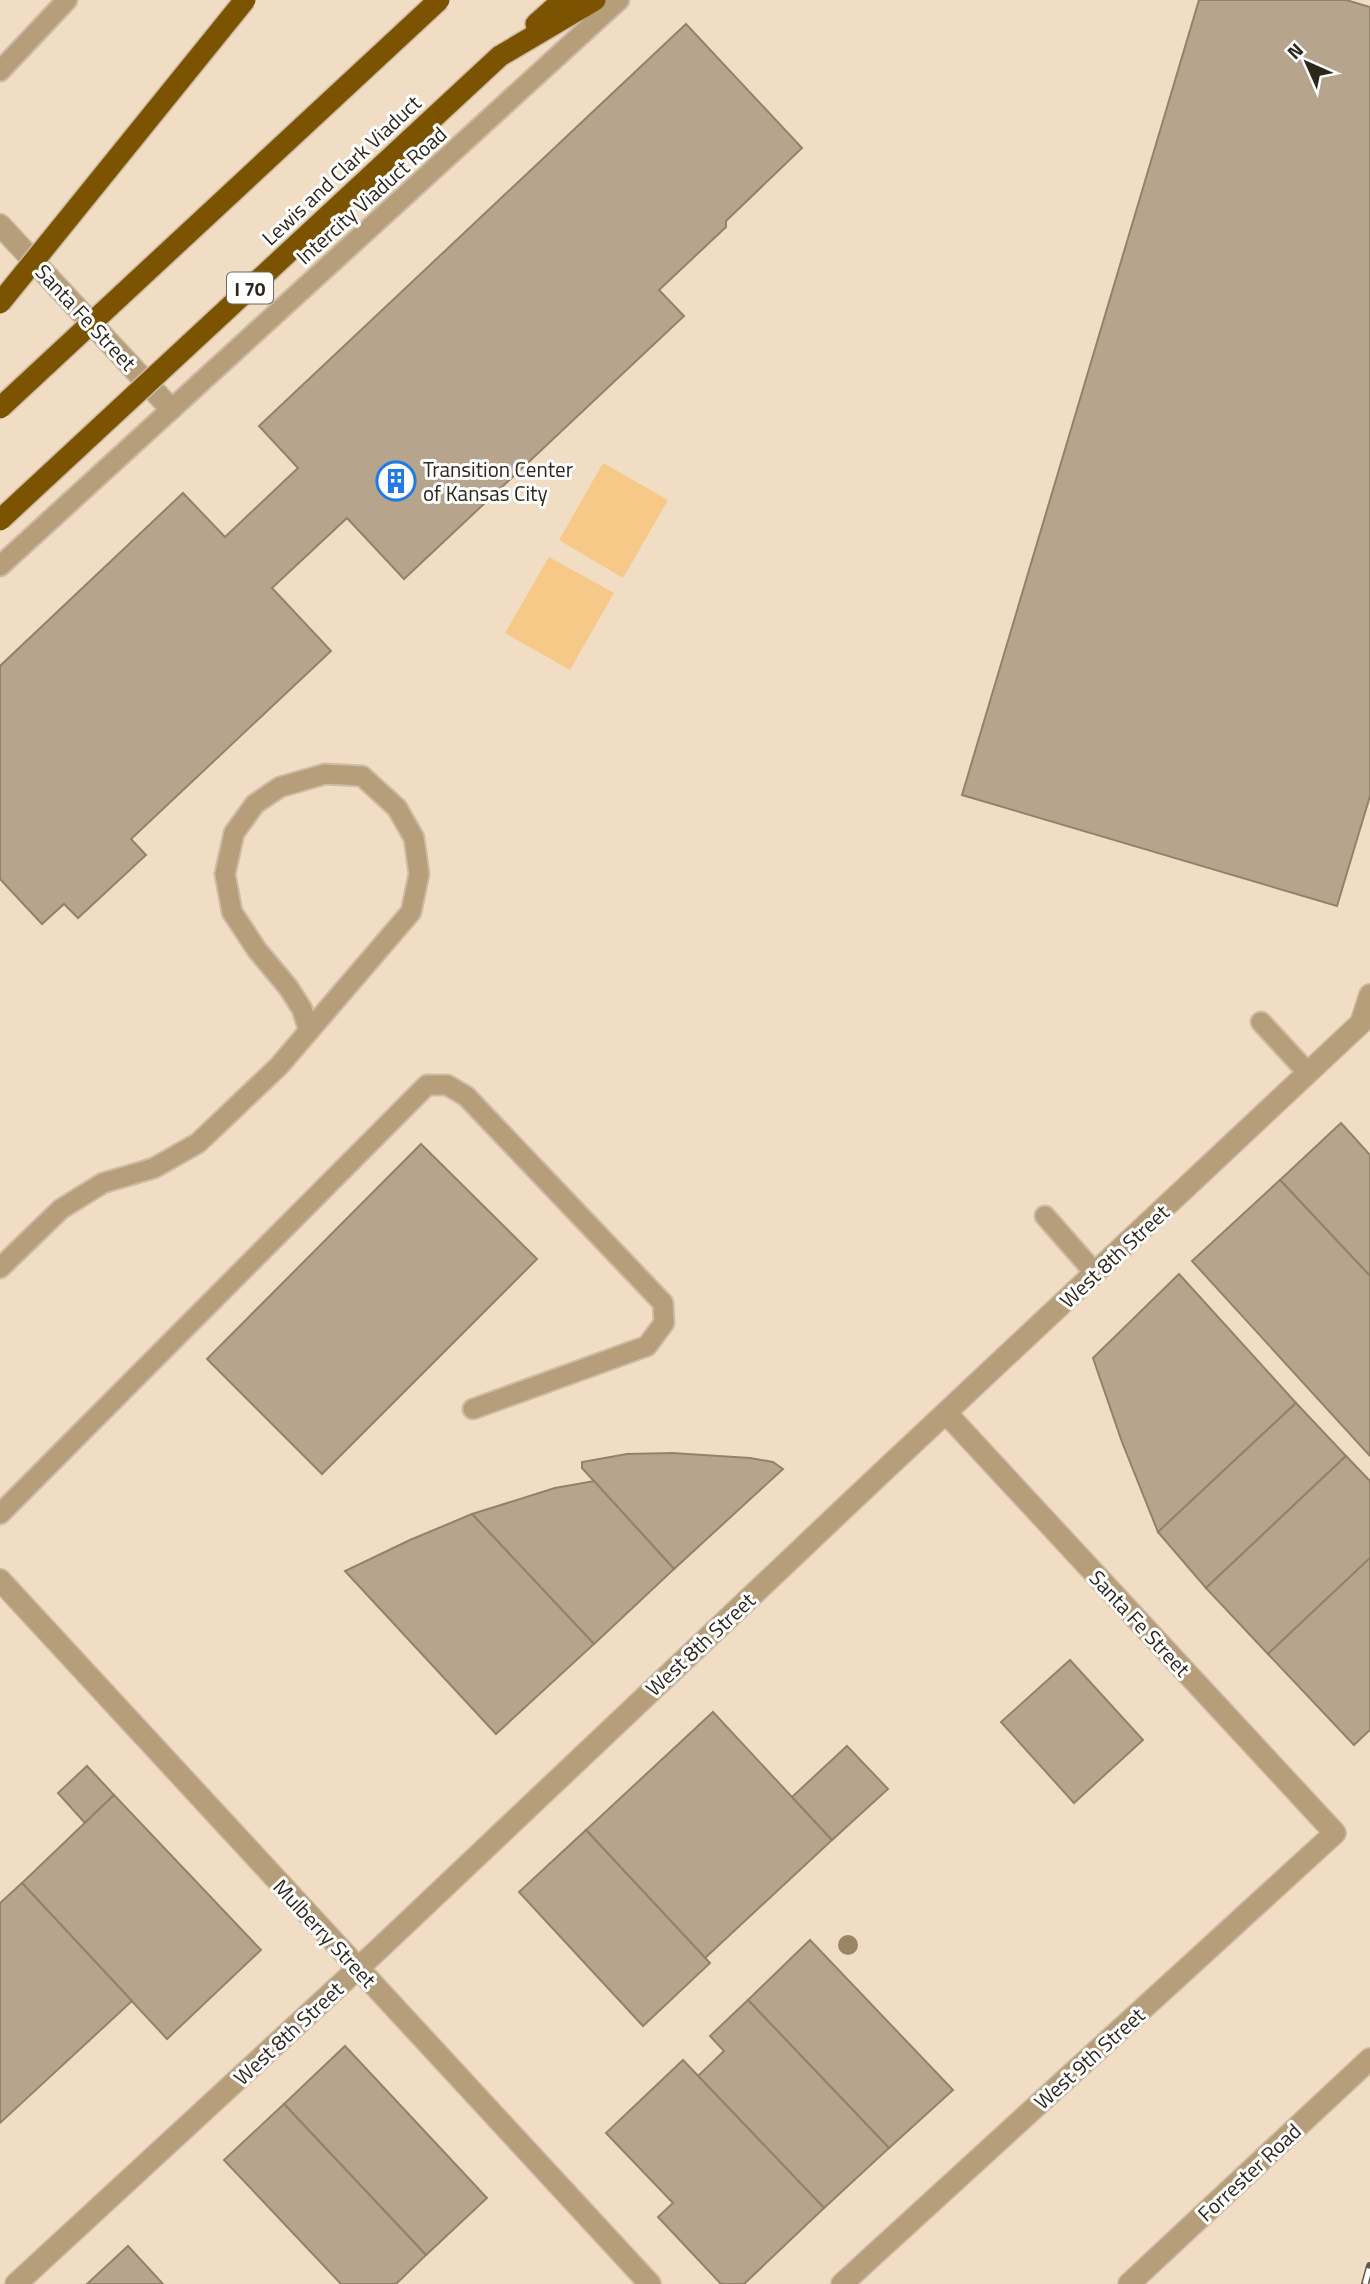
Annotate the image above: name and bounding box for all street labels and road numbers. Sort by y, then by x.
street label: Lewis and Clark Viaduct [254,87,428,253]
street label: Intercity Viaduct Road [288,118,454,272]
street label: Santa Fe Street [28,256,144,378]
road number: I 70 [227,272,273,304]
street label: West 8th Street [1052,1196,1176,1315]
street label: Santa Fe Street [1082,1562,1198,1684]
street label: West 8th Street [638,1584,762,1703]
street label: Mulberry Street [266,1871,384,1995]
street label: West 8th Street [226,1973,350,2092]
street label: West 9th Street [1026,1999,1152,2117]
street label: Forrester Road [1190,2115,1308,2229]

